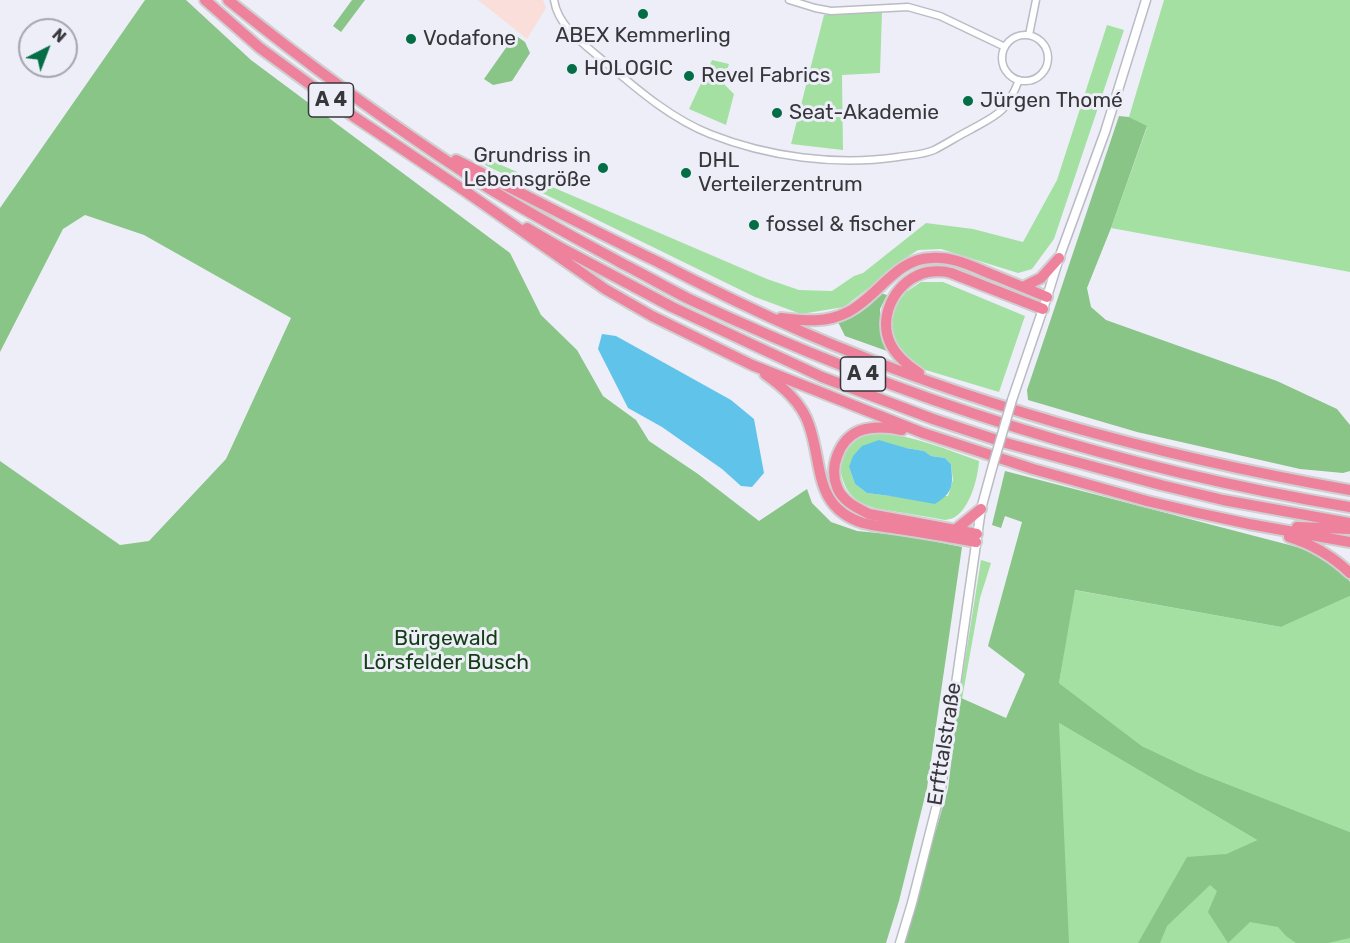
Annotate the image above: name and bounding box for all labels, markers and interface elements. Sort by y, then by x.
marker: ABEX Kemmerling [636,7,650,21]
north arrow [18,18,78,78]
place label: ABEX Kemmerling [555,23,731,49]
text: N [48,25,70,47]
place label: Vodafone [423,26,516,52]
marker: Vodafone [404,32,418,46]
place label: HOLOGIC [584,56,673,82]
marker: HOLOGIC [565,62,579,76]
place label: Revel Fabrics [701,63,830,89]
marker: Revel Fabrics [682,69,696,83]
road number: A 4 [308,83,354,117]
place label: Jürgen Thomé [980,88,1123,114]
marker: Jürgen Thomé [961,94,975,108]
place label: Seat-Akademie [789,100,939,126]
marker: Seat-Akademie [770,106,784,120]
place label: Grundriss in Lebensgröße [463,143,591,193]
place label: DHL Verteilerzentrum [698,148,863,198]
marker: Grundriss in Lebensgröße [596,161,610,175]
marker: DHL Verteilerzentrum [679,166,693,180]
place label: fossel & fischer [766,212,915,238]
marker: fossel & fischer [747,218,761,232]
road number: A 4 [840,357,886,391]
park label: Bürgewald Lörsfelder Busch [363,626,529,676]
street label: Erfttalstraße [923,681,967,807]

